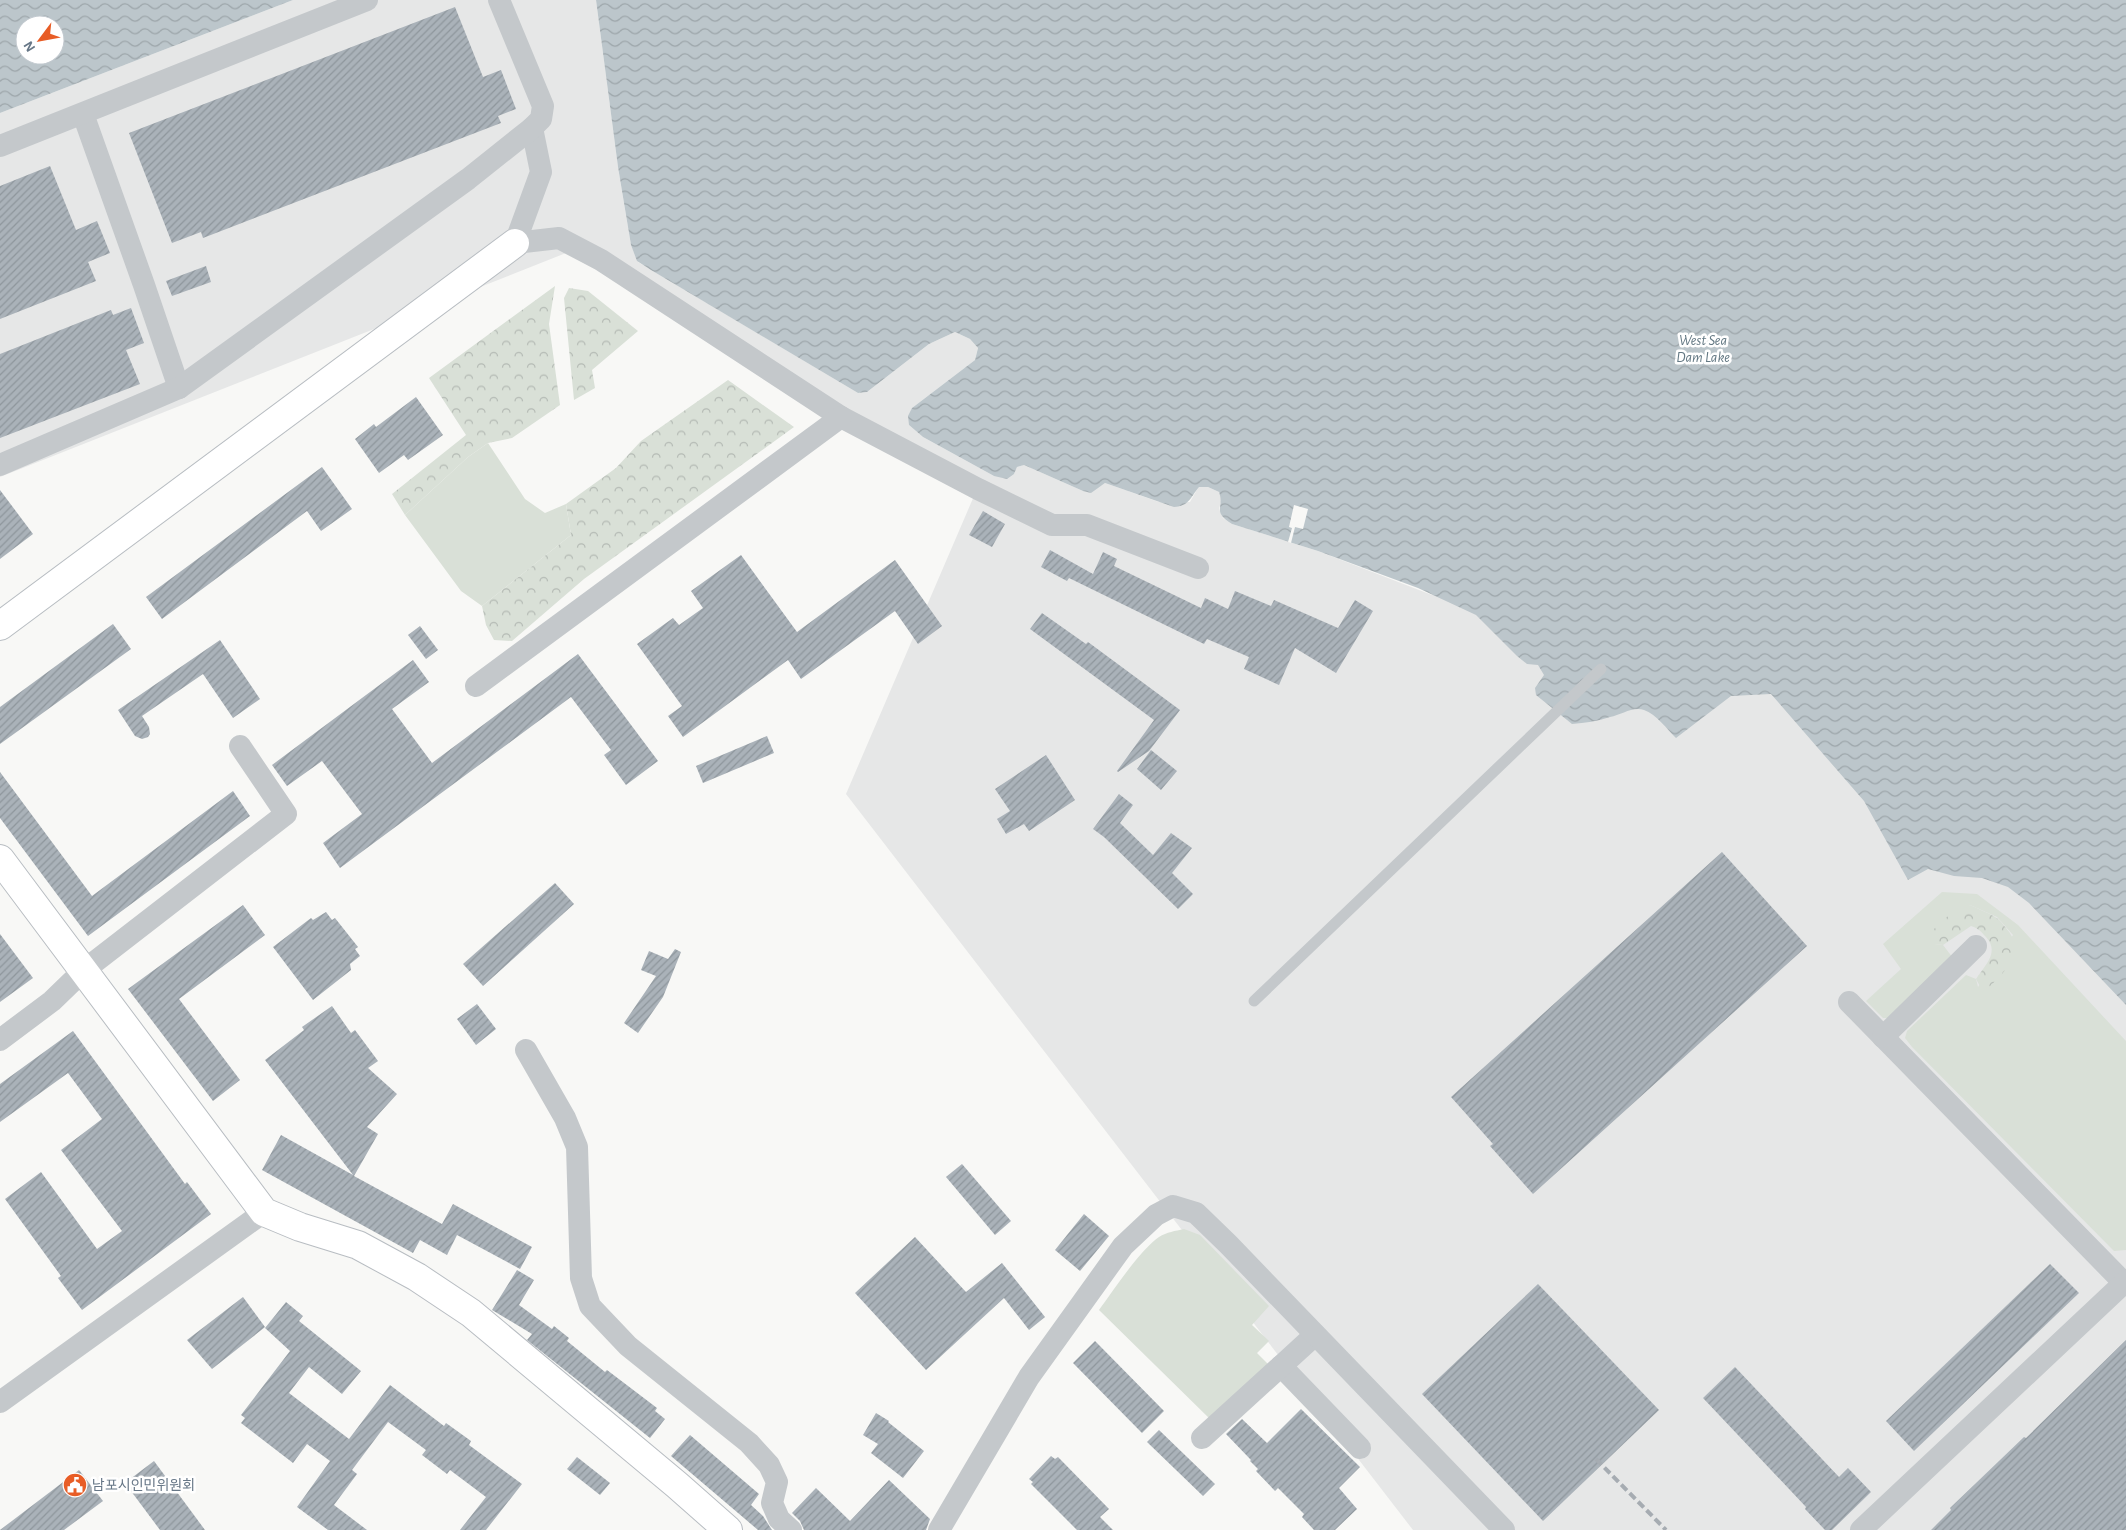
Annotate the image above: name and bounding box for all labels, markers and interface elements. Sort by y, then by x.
north arrow [15,15,65,65]
text: N [21,39,38,54]
water label: West Sea Dam Lake [1676,333,1730,365]
public building icon: 남포시인민위원회 [62,1472,88,1498]
place label: 남포시인민위원회 [92,1478,195,1493]

